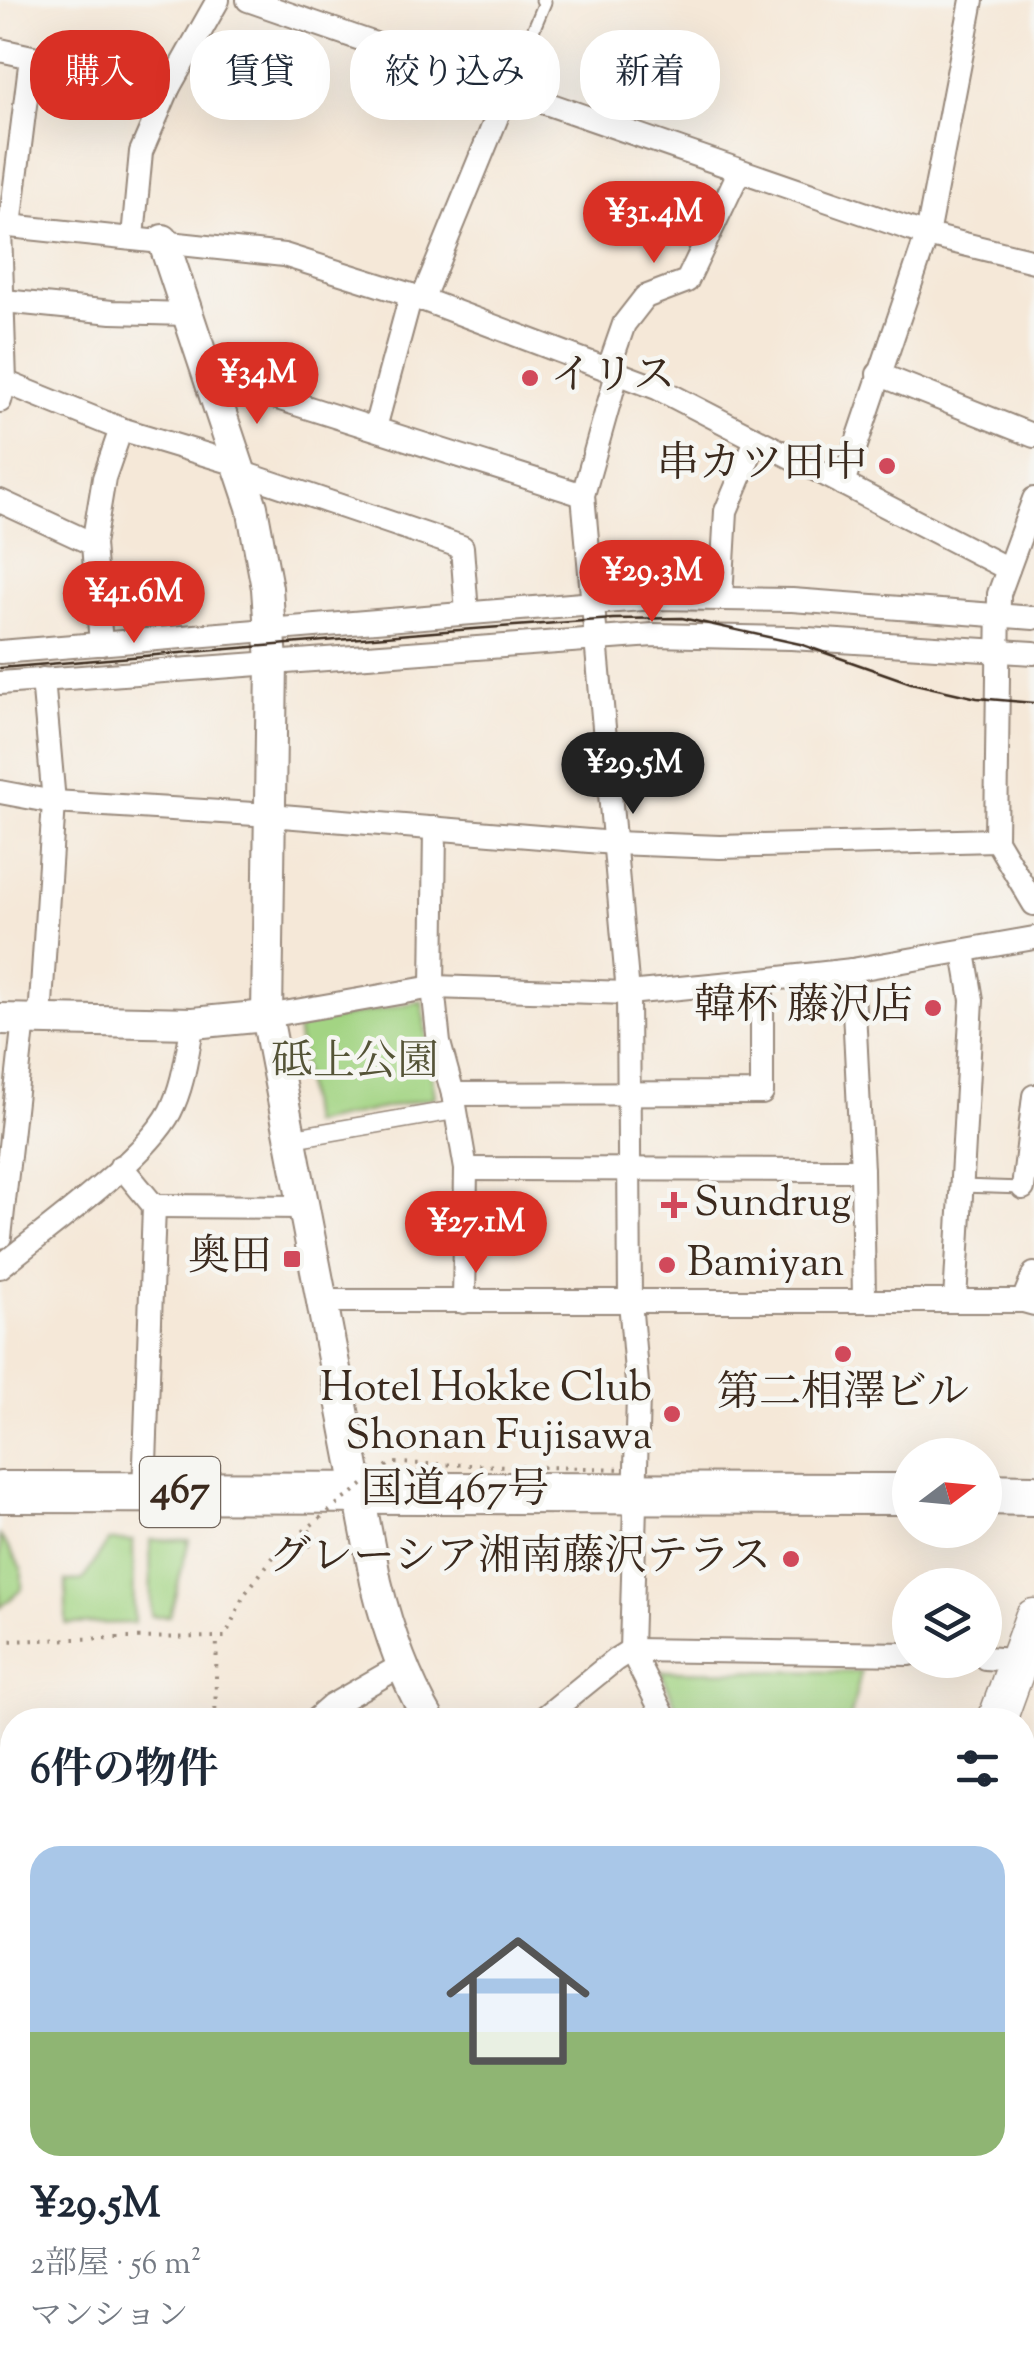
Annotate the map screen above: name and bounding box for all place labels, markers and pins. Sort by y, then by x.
pin: ¥31.4M [573,181,735,266]
pin: ¥34M [198,342,316,427]
place label: イリス [550,348,675,408]
marker: イリス [519,367,541,389]
place label: 串カツ田中 [657,436,867,496]
marker: 串カツ田中 [876,455,898,477]
pin: ¥29.3M [571,540,733,625]
pin: ¥41.6M [53,561,215,646]
pin: ¥29.5M [552,732,714,817]
place label: 韓杯 藤沢店 [694,978,913,1038]
marker: 韓杯 藤沢店 [922,997,944,1019]
place label: Sundrug [694,1175,851,1235]
pin: ¥27.1M [395,1191,557,1276]
marker: Sundrug [663,1194,685,1216]
place label: 奥田 [188,1229,272,1289]
place label: Bamiyan [687,1235,844,1295]
marker: 奥田 [281,1248,303,1270]
marker: Bamiyan [656,1254,678,1276]
marker: 第二相澤ビル [832,1343,854,1365]
place label: Hotel Hokke Club Shonan Fujisawa [320,1360,652,1468]
place label: 第二相澤ビル [717,1365,969,1425]
marker: Hotel Hokke Club Shonan Fujisawa [661,1403,683,1425]
place label: グレーシア湘南藤沢テラス [269,1529,771,1589]
marker: グレーシア湘南藤沢テラス [780,1548,802,1570]

